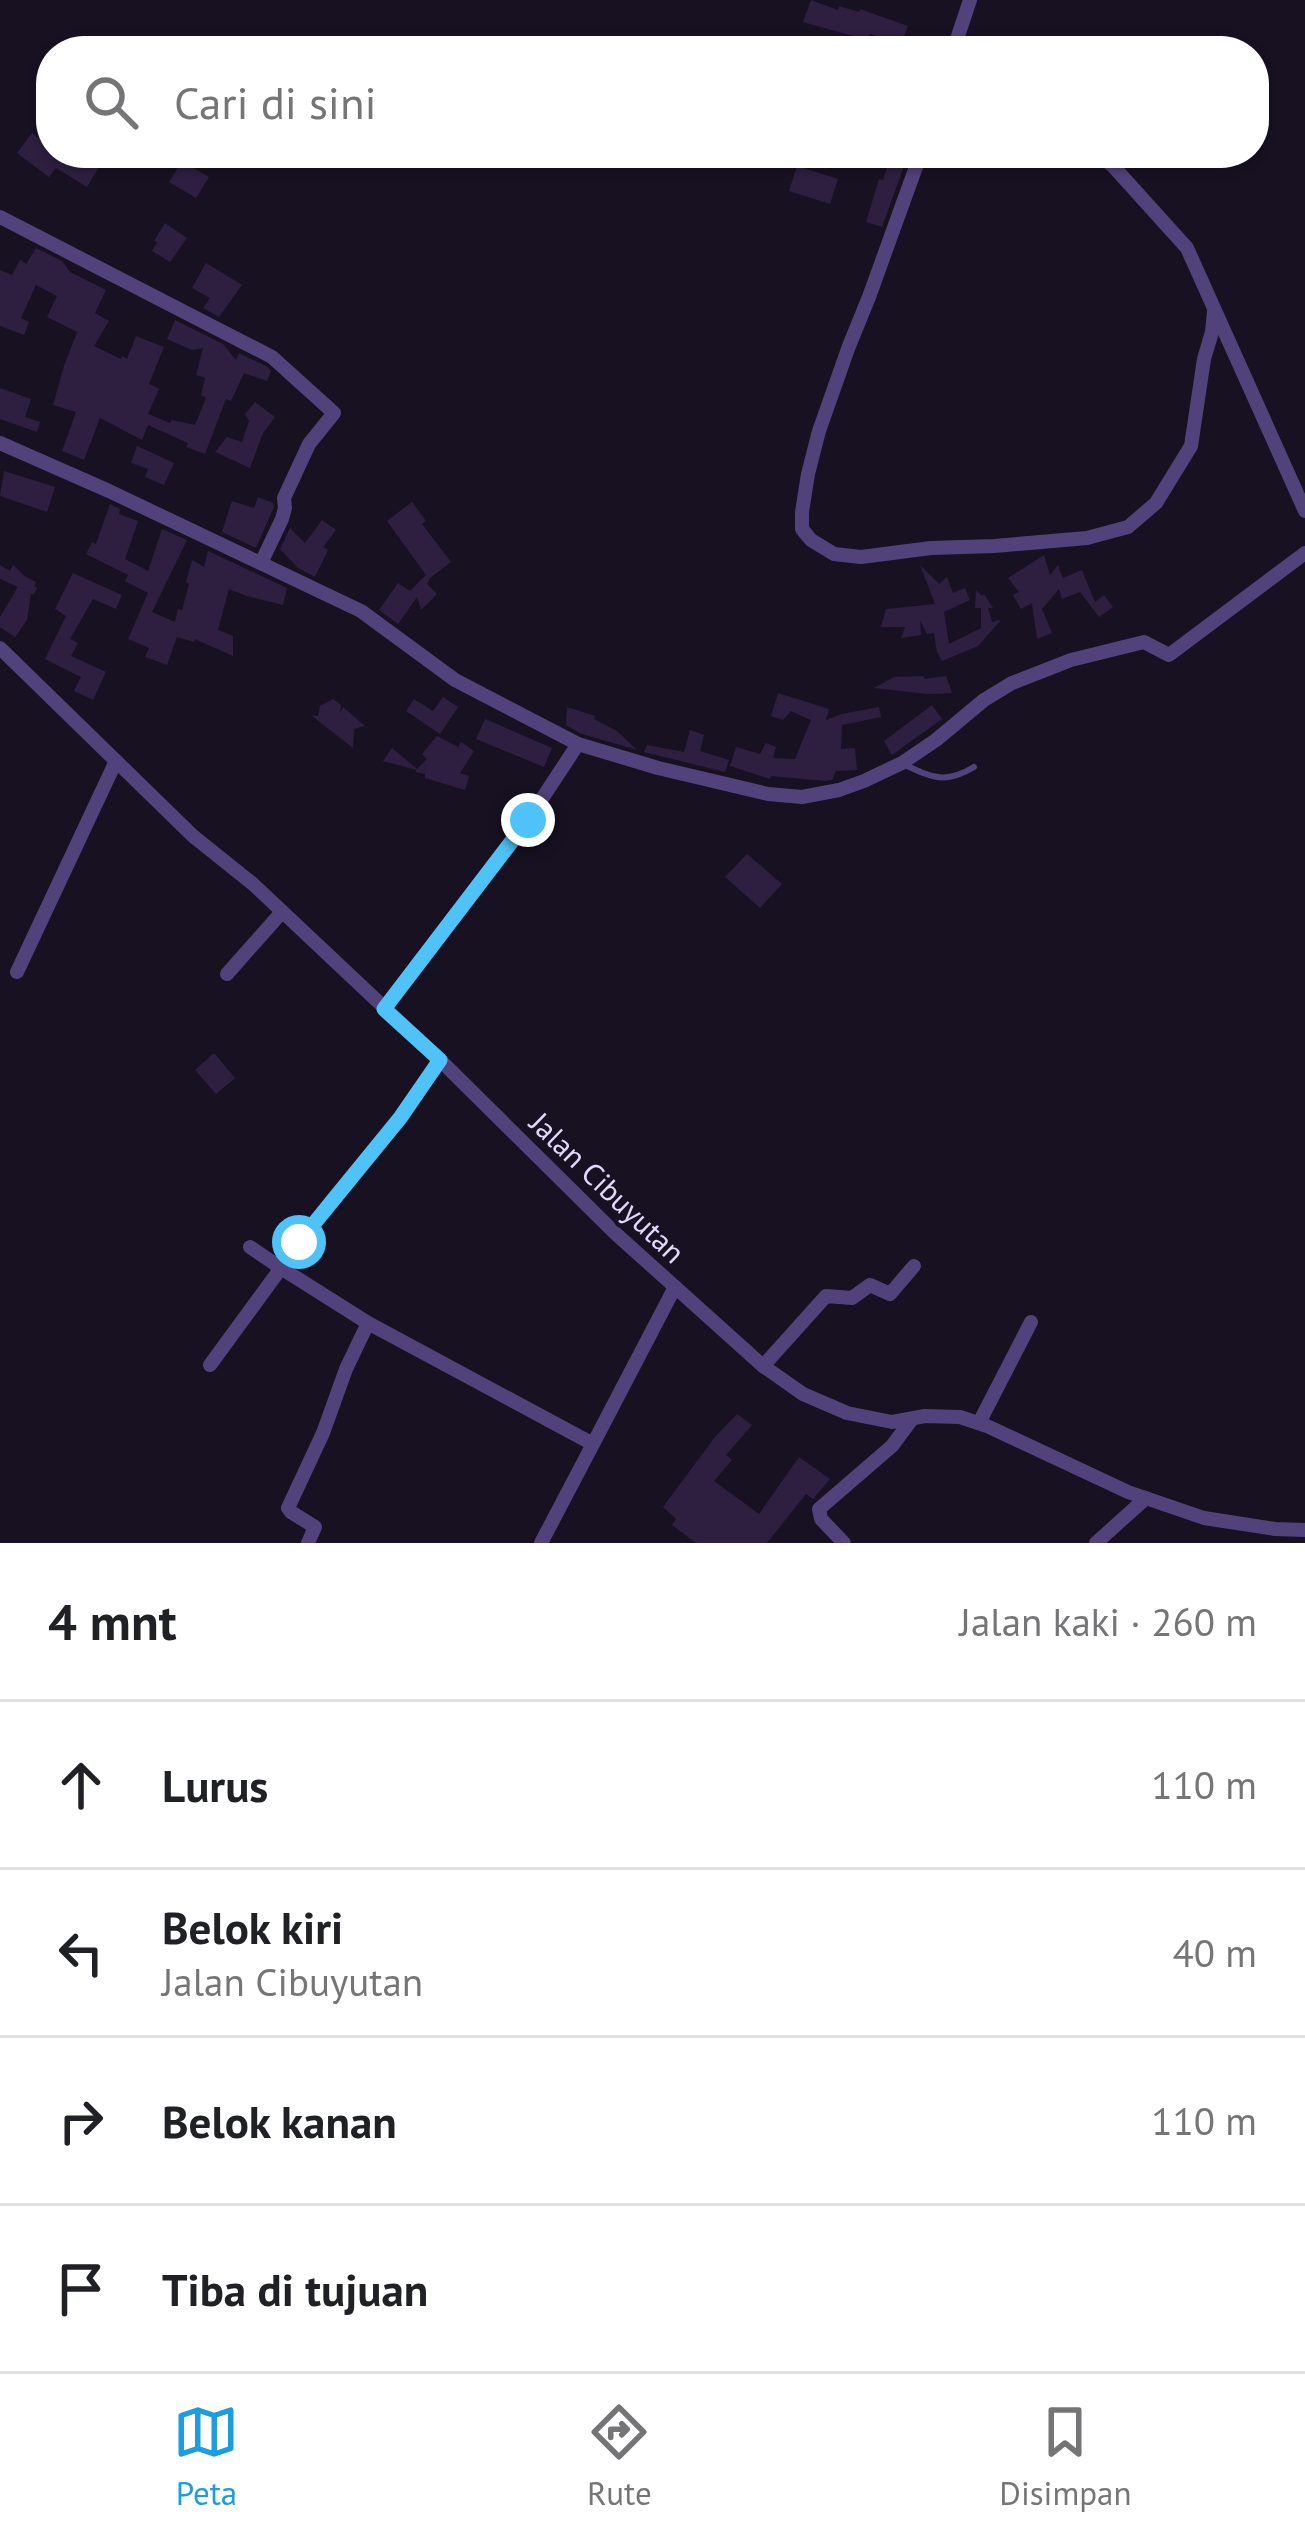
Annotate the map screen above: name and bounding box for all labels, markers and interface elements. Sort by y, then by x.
search box [36,36,1269,168]
icon: search [78,69,144,135]
text: Cari di sini [174,73,377,131]
route end [501,793,555,847]
street label: Jalan Cibuyutan [521,1102,694,1271]
route start [272,1215,326,1269]
text: 4 mnt [48,1588,176,1654]
text: Jalan kaki · 260 m [960,1596,1257,1647]
icon: ahead [48,1752,114,1818]
text: Lurus [162,1756,268,1814]
text: 110 m [1151,1759,1257,1810]
text: Belok kiri [162,1898,343,1956]
icon: left [48,1920,114,1986]
text: 40 m [1172,1927,1257,1978]
text: Jalan Cibuyutan [162,1956,423,2007]
icon: right [48,2088,114,2154]
text: Belok kanan [162,2092,397,2150]
text: 110 m [1151,2095,1257,2146]
icon: arrive [48,2256,114,2322]
text: Tiba di tujuan [162,2260,428,2318]
tab: Peta [173,2399,239,2514]
tab: Rute [586,2399,652,2514]
tab: Disimpan [999,2399,1132,2514]

